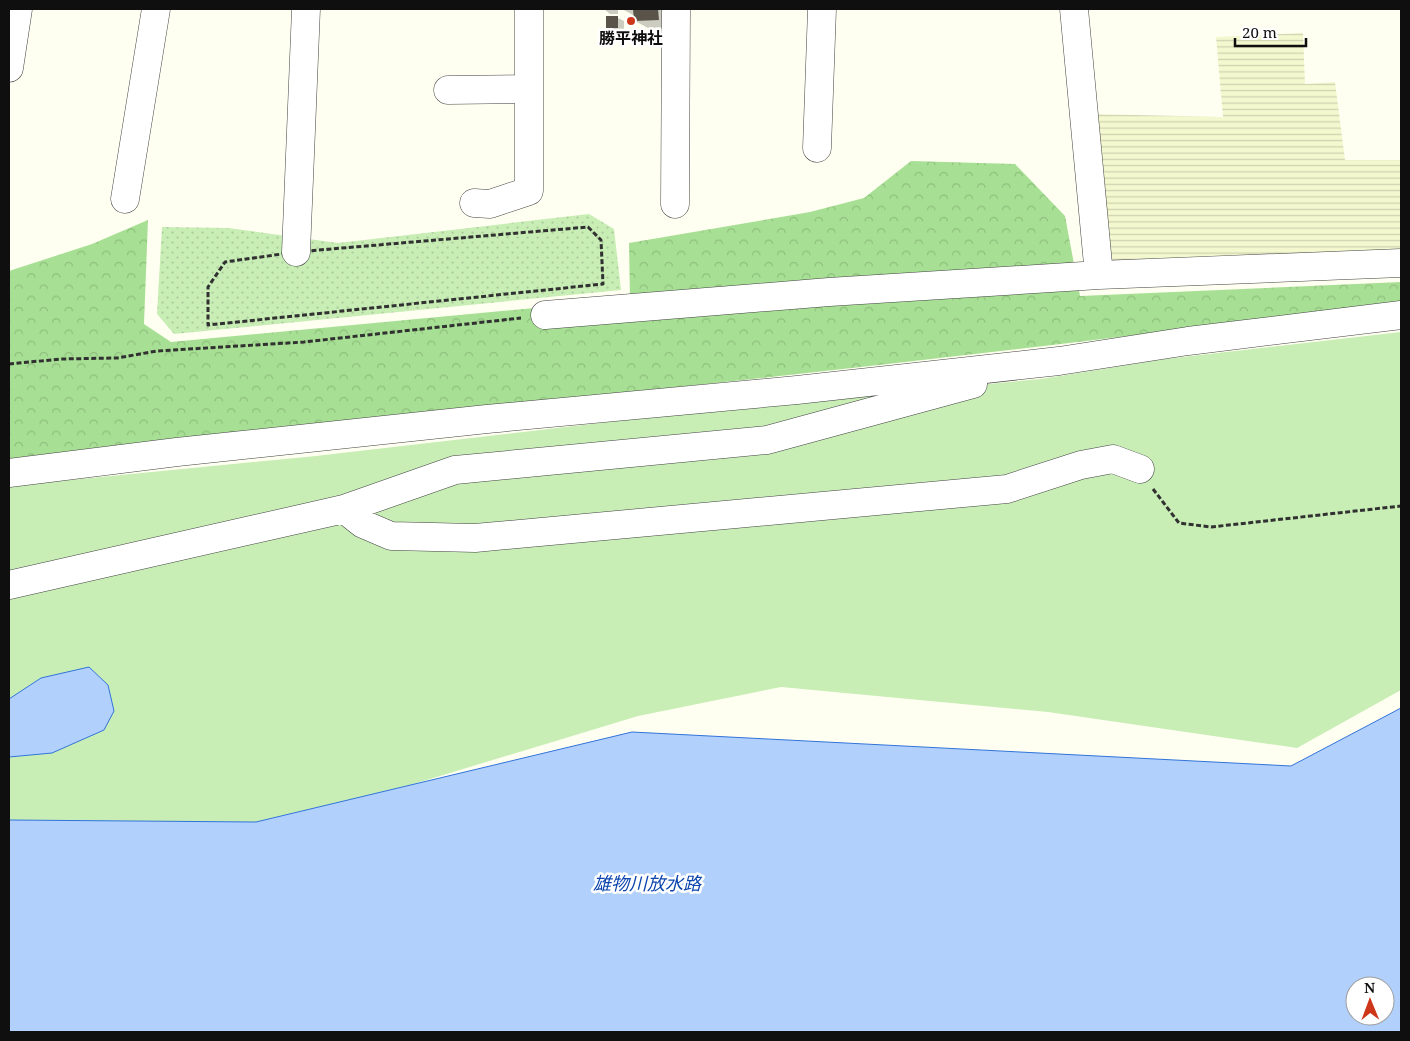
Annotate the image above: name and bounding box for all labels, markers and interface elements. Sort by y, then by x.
marker: 勝平神社 [625,15,637,27]
scale bar [1235,15,1306,47]
text: 20 m [1242,22,1277,42]
place label: 勝平神社 [599,27,663,49]
water label: 雄物川放水路 [593,871,703,895]
north arrow [1345,976,1395,1026]
text: N [1364,978,1375,997]

